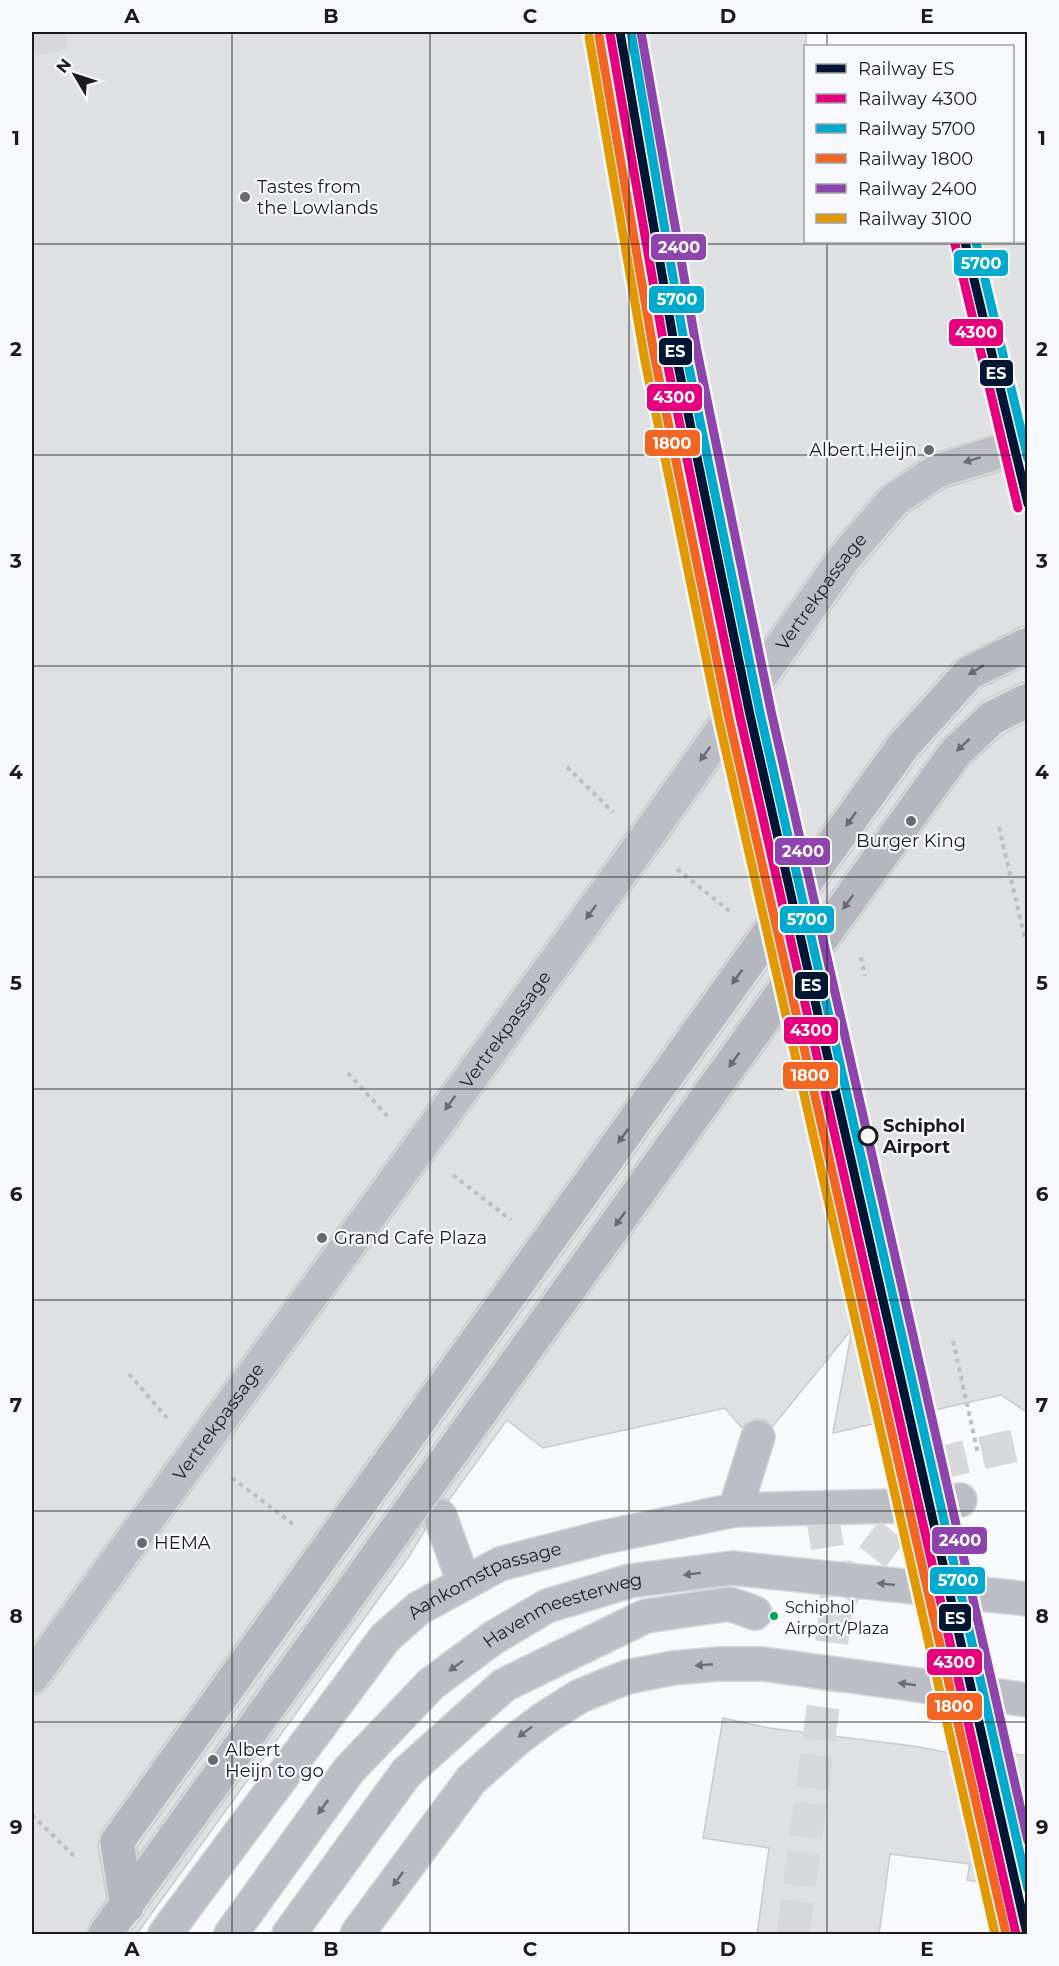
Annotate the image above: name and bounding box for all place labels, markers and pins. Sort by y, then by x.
place label: Tastes from the Lowlands [257,176,378,219]
marker: Tastes from the Lowlands [238,190,252,204]
place label: Albert Heijn [809,439,917,461]
marker: Albert Heijn [922,443,936,457]
marker: Burger King [904,814,918,828]
place label: Burger King [856,830,966,852]
place label: Schiphol Airport [882,1115,965,1158]
marker: Schiphol Airport [858,1126,878,1146]
place label: Grand Cafe Plaza [334,1227,487,1249]
marker: Grand Cafe Plaza [315,1231,329,1245]
place label: HEMA [154,1532,211,1554]
marker: HEMA [135,1536,149,1550]
place label: Schiphol Airport/Plaza [785,1598,889,1638]
marker: Schiphol Airport/Plaza [768,1610,780,1622]
place label: Albert Heijn to go [225,1739,324,1782]
marker: Albert Heijn to go [206,1753,220,1767]

